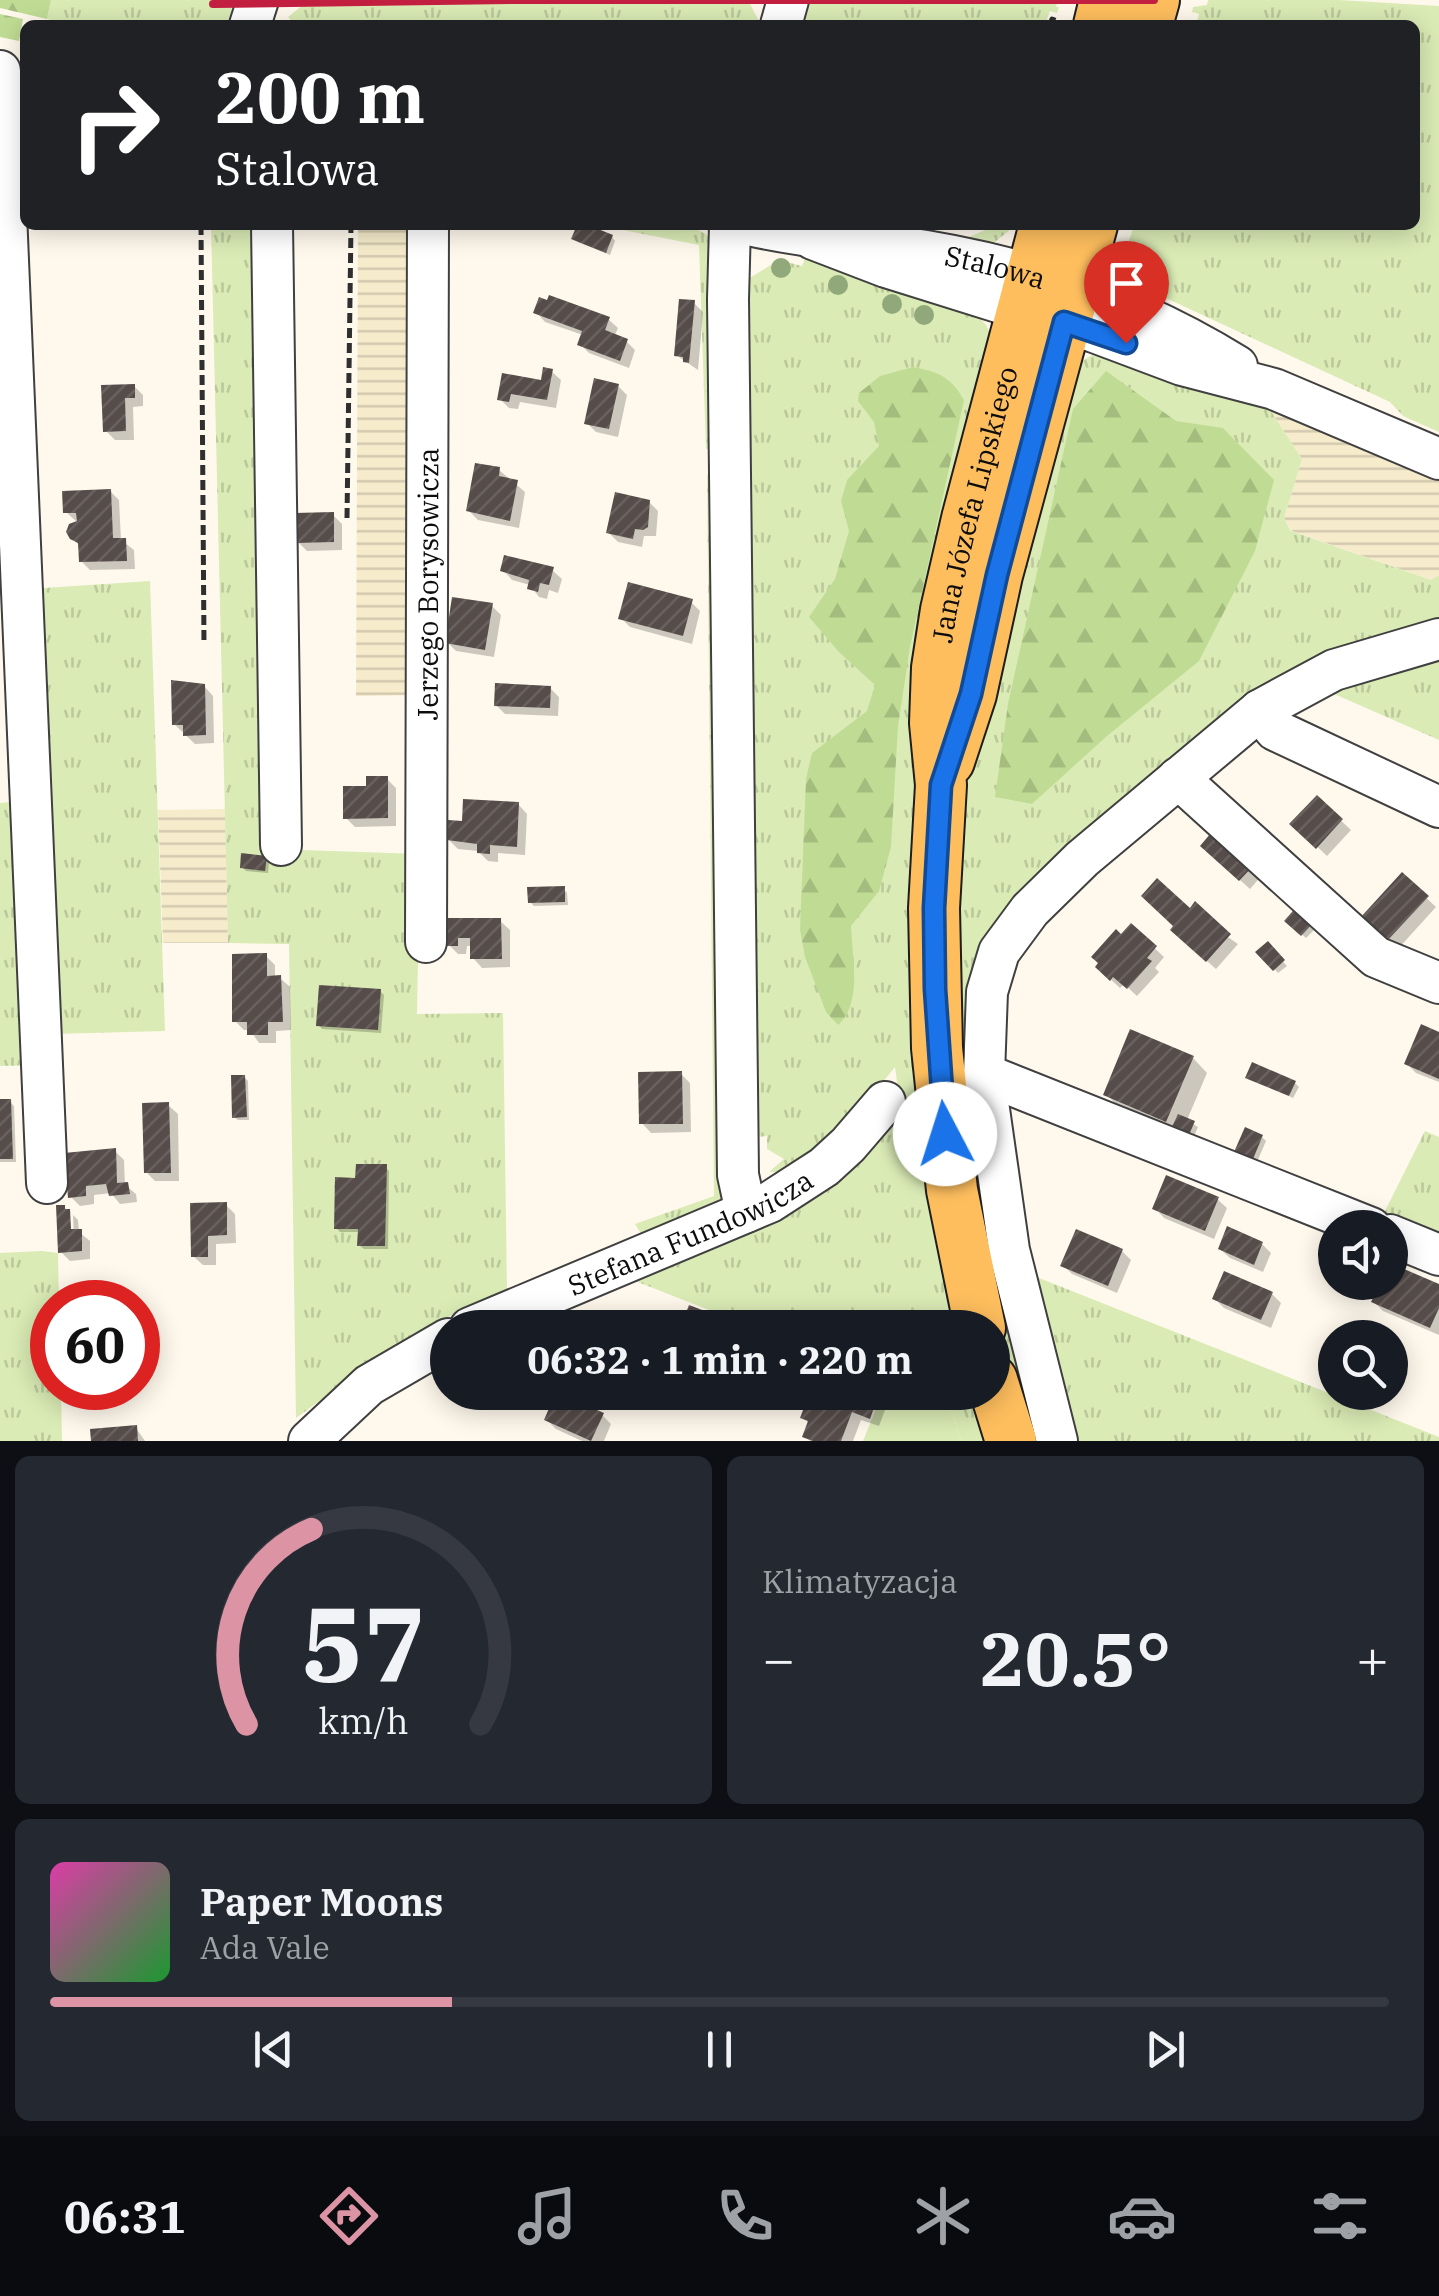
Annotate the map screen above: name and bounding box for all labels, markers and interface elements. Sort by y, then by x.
text: 200 m [215,51,425,142]
icon: right [50,60,180,190]
text: Stalowa [215,139,380,197]
street label: Stalowa [942,236,1050,297]
pin [1084,241,1169,344]
icon: arrive [1099,256,1154,311]
street label: Jana Józefa Lipskiego [923,362,1025,645]
street label: Jerzego Borysowicza [408,448,446,720]
position arrow [893,1082,997,1186]
street label: Stefana Fundowicza [562,1161,820,1303]
map controls [1318,1210,1408,1410]
button: sound [1318,1210,1408,1300]
speed limit sign: 60 [30,1280,160,1410]
button: search [1318,1320,1408,1410]
text: 06:32 · 1 min · 220 m [527,1335,913,1384]
text: Klimatyzacja [762,1560,958,1602]
text: 57 [301,1575,426,1711]
text: 20.5° [980,1609,1171,1707]
text: − [762,1623,795,1694]
text: + [1356,1623,1389,1694]
text: km/h [318,1697,409,1744]
text: Paper Moons [200,1877,443,1926]
text: Ada Vale [200,1926,330,1968]
icon: previous [246,2022,301,2077]
icon: pause [692,2022,747,2077]
icon: next [1138,2022,1193,2077]
icon: directions [314,2181,384,2251]
icon: music [512,2181,582,2251]
icon: phone [710,2181,780,2251]
icon: climate [908,2181,978,2251]
icon: car [1107,2181,1177,2251]
icon: filters [1305,2181,1375,2251]
text: 06:31 [64,2187,186,2245]

